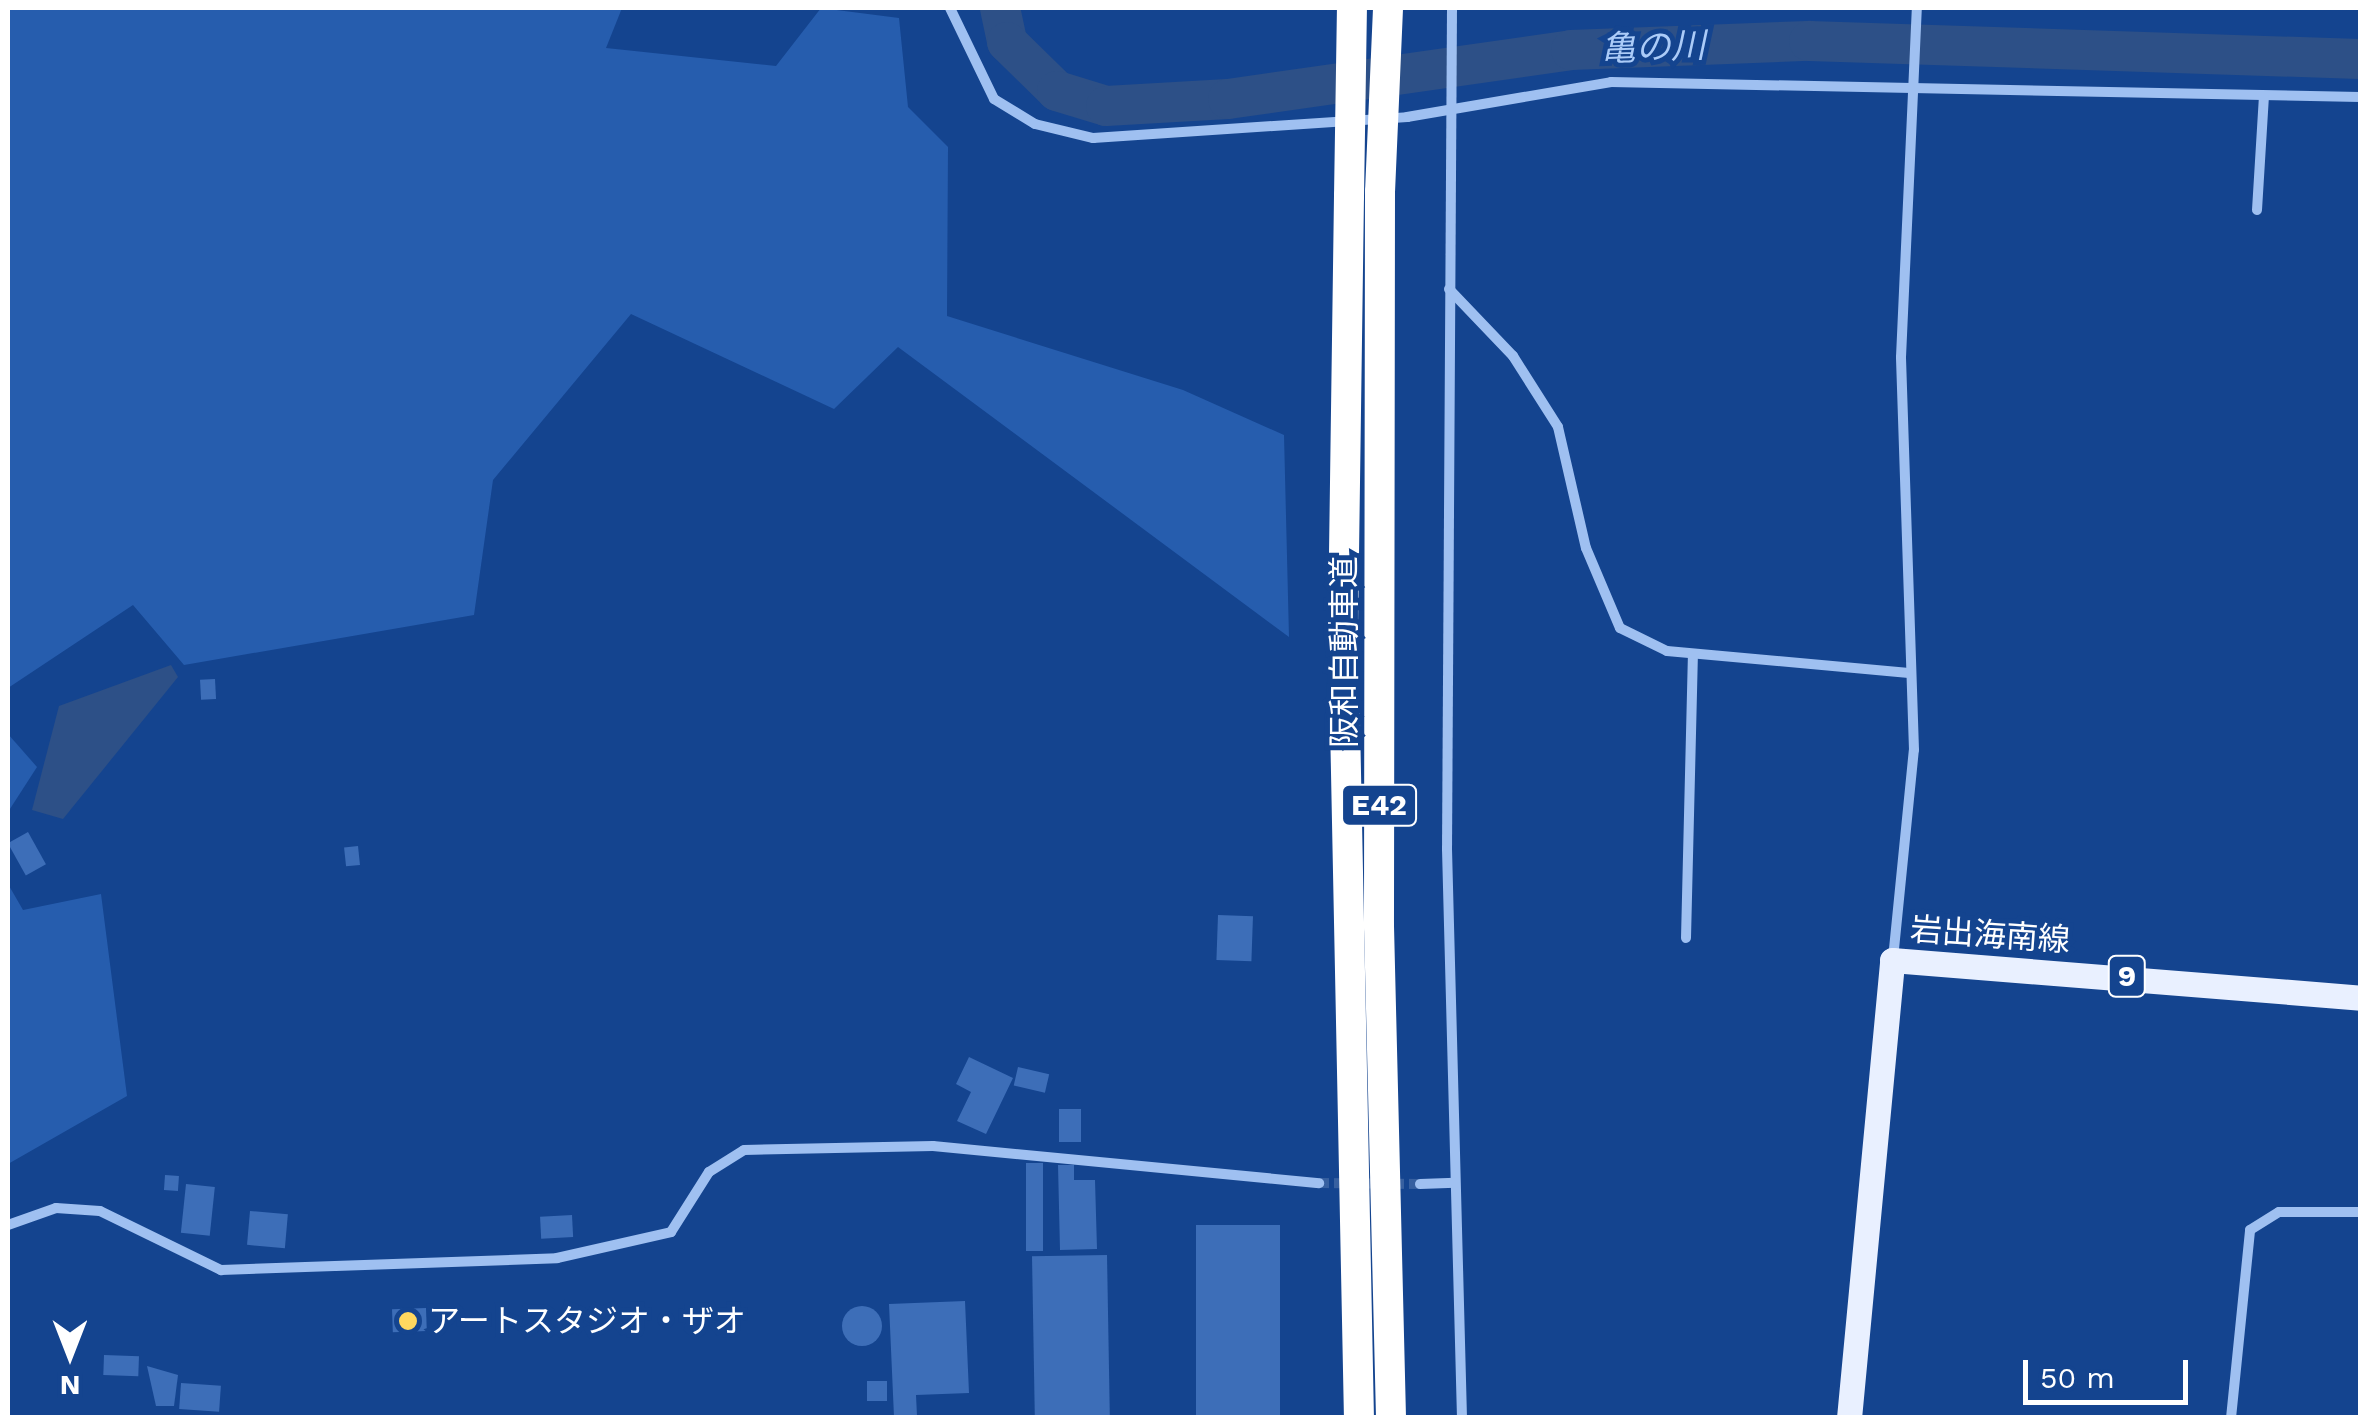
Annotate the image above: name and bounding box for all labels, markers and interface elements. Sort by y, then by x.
water label: 亀の川 [1600,24,1706,70]
street label: 阪和自動車道 [1325,556,1363,748]
road number: E42 [1339,780,1419,830]
street label: 岩出海南線 [1909,910,2071,960]
road number: 9 [2107,951,2147,1001]
place label: アートスタジオ・ザオ [428,1302,746,1340]
north arrow [20,1305,120,1405]
marker: アートスタジオ・ザオ [397,1310,419,1332]
scale bar [2028,1340,2193,1402]
text: 50 m [2040,1360,2115,1395]
text: N [60,1369,80,1402]

